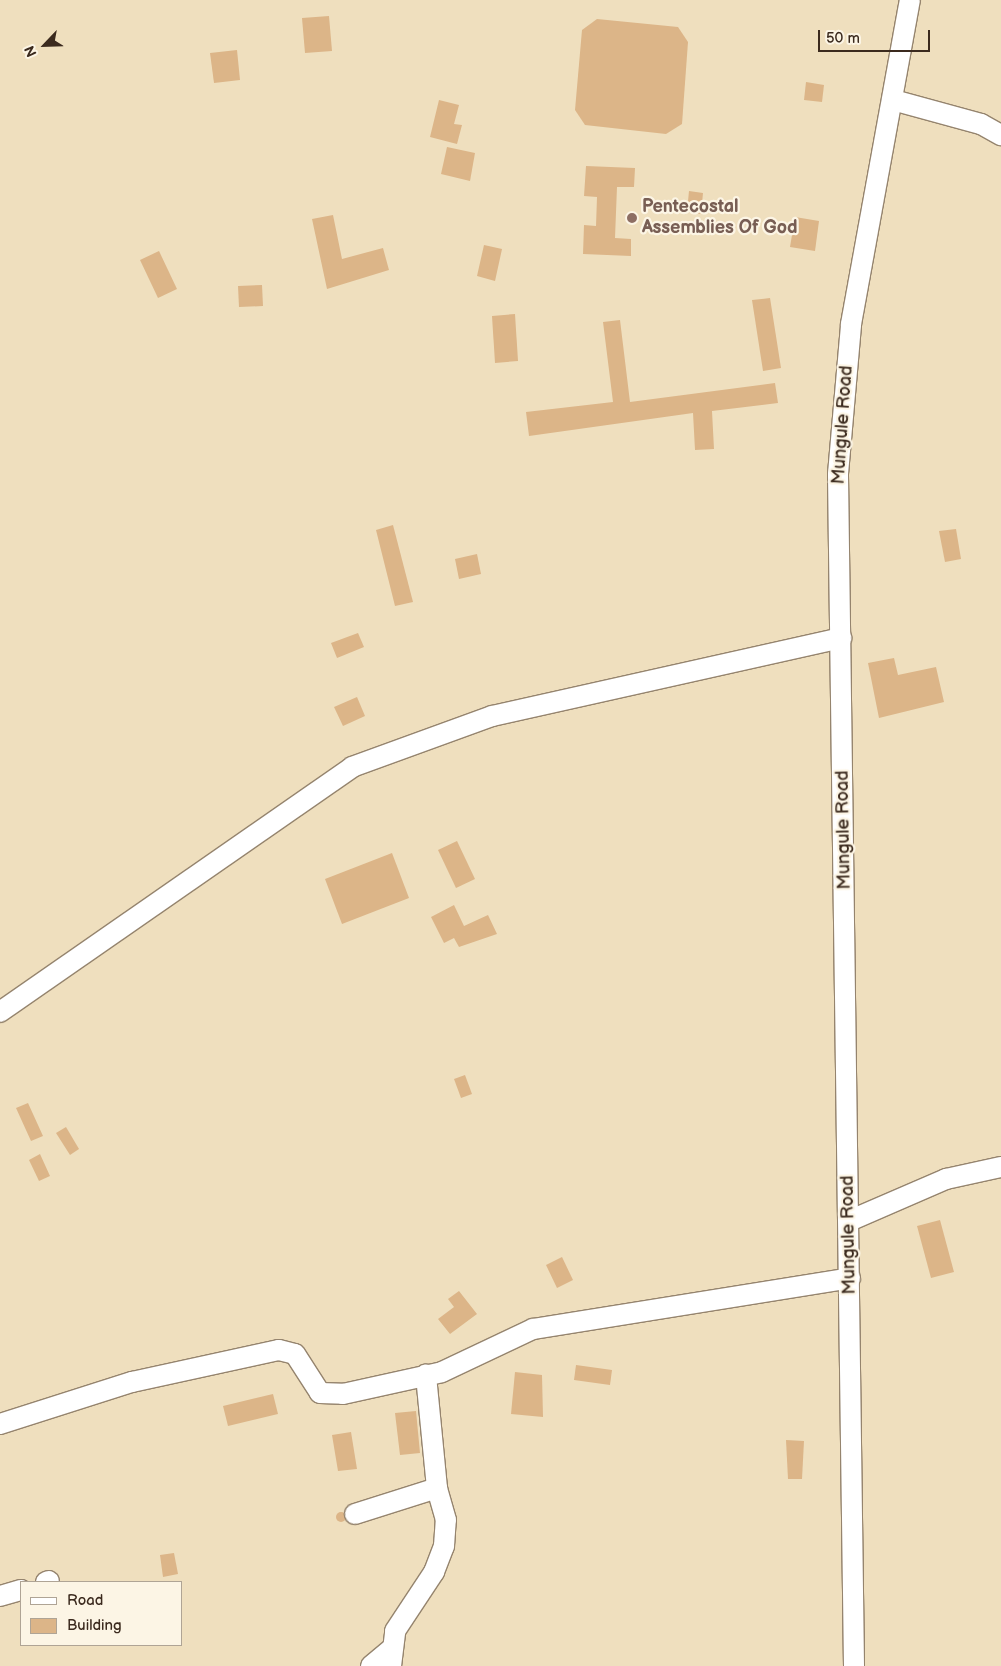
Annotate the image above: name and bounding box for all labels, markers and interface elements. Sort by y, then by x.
north arrow [20,20,70,70]
scale bar [821,20,934,52]
text: 50 m [826,29,860,48]
text: N [21,43,41,60]
place label: Pentecostal Assemblies Of God [642,197,798,240]
marker: Pentecostal Assemblies Of God [626,212,638,224]
street label: Mungule Road [828,365,858,485]
street label: Mungule Road [832,770,856,890]
street label: Mungule Road [837,1175,861,1295]
legend [20,1581,182,1646]
text: Road [67,1591,103,1610]
text: Building [67,1616,122,1635]

